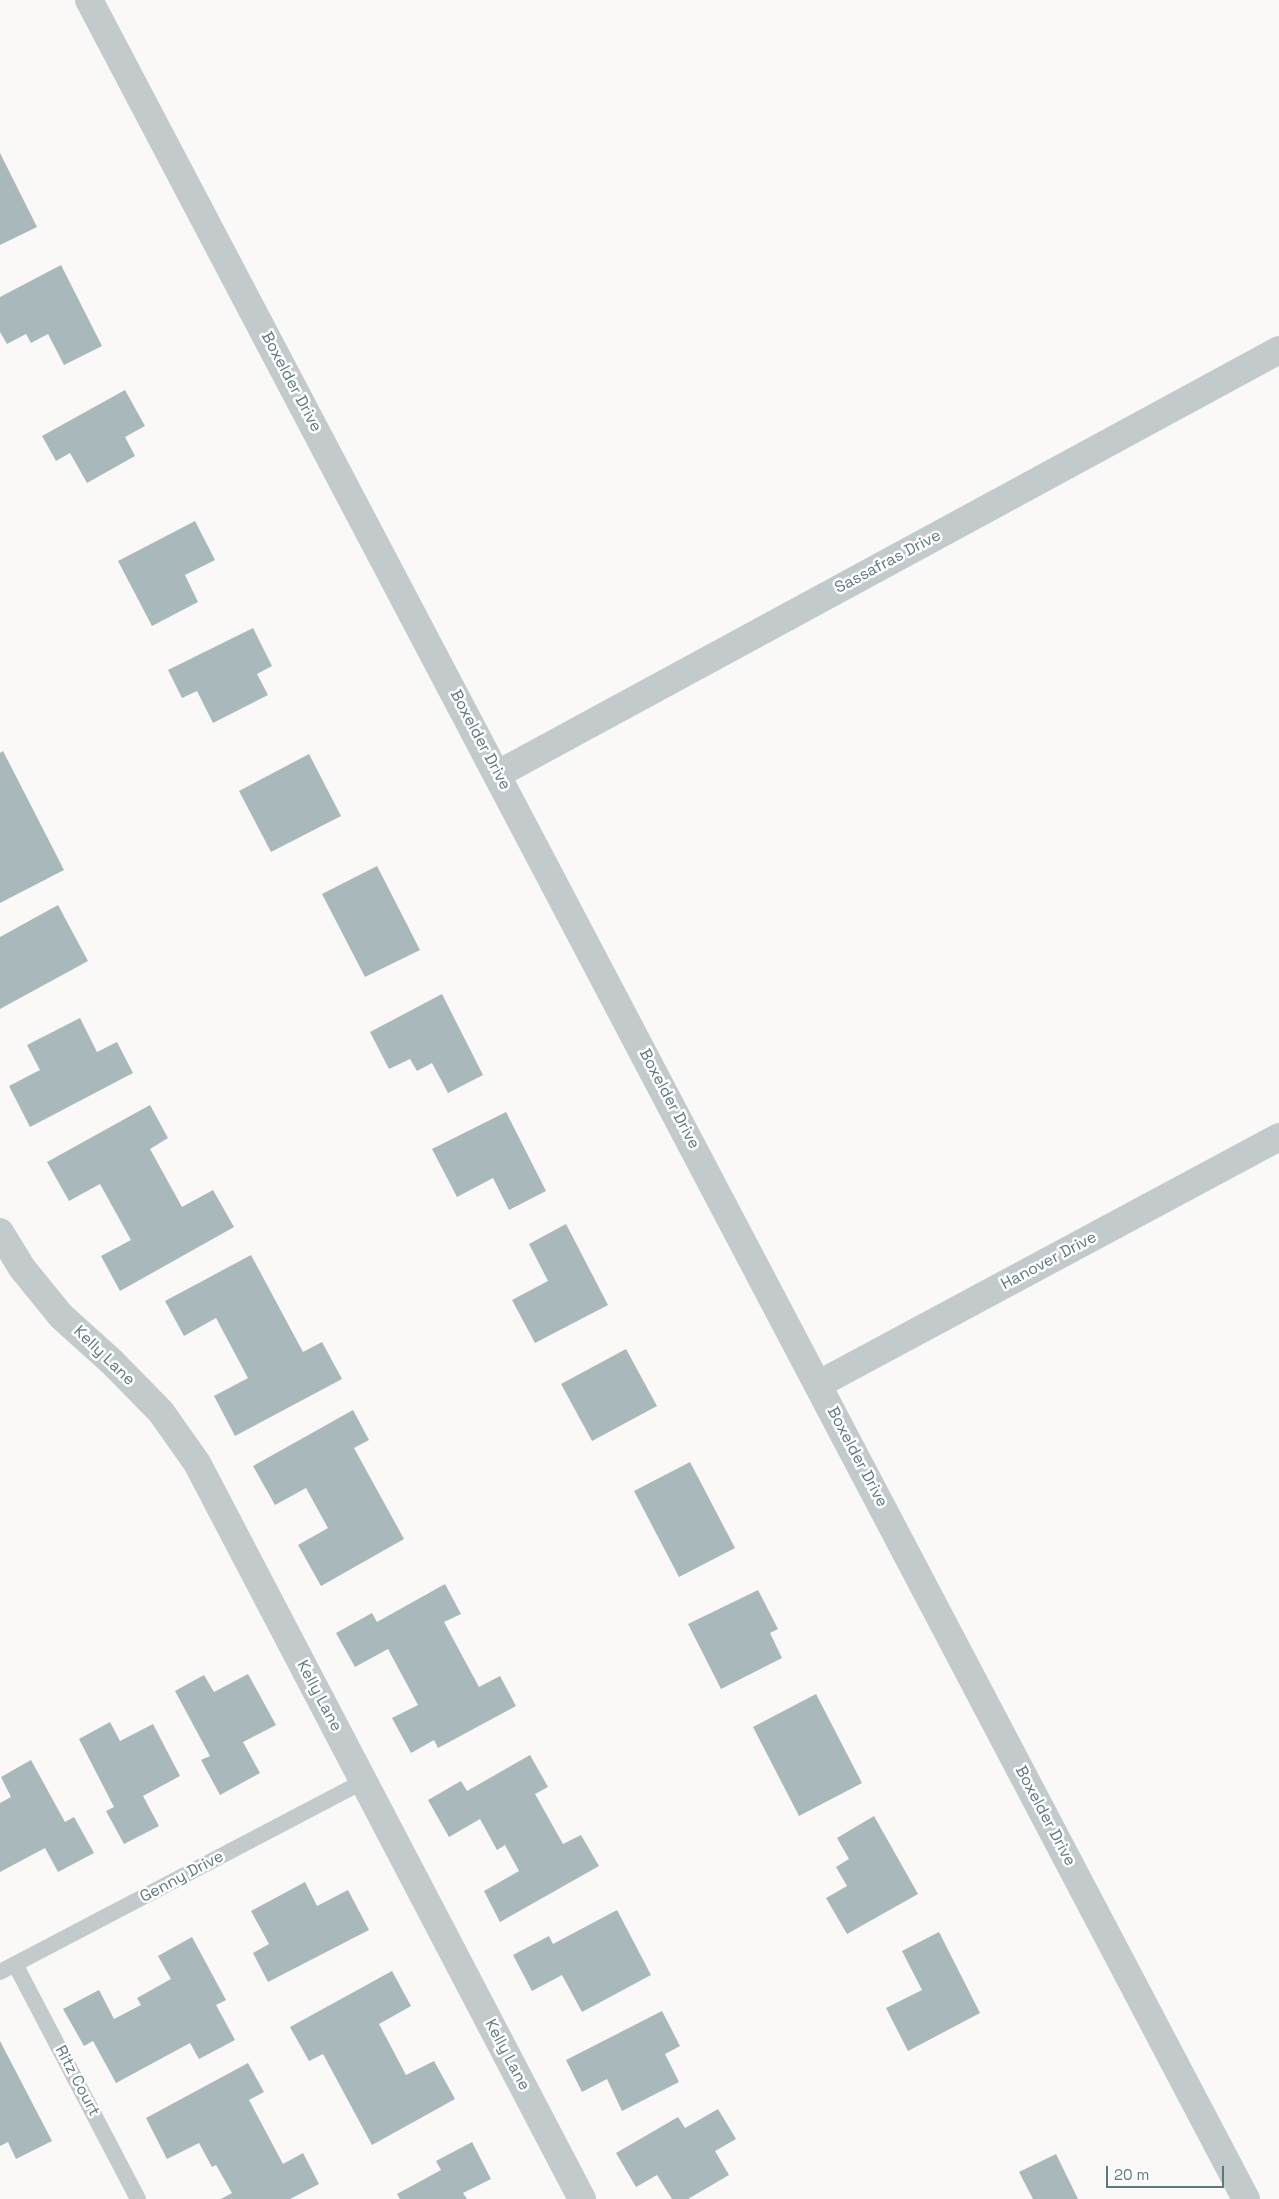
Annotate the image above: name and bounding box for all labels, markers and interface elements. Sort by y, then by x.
street label: Boxelder Drive [257,329,325,435]
street label: Sassafras Drive [832,526,944,598]
street label: Boxelder Drive [446,687,514,793]
street label: Boxelder Drive [635,1046,703,1152]
street label: Hanover Drive [998,1228,1100,1294]
street label: Kelly Lane [69,1322,139,1390]
street label: Boxelder Drive [823,1404,891,1510]
street label: Kelly Lane [292,1657,346,1735]
street label: Boxelder Drive [1011,1763,1079,1869]
street label: Genny Drive [137,1847,227,1907]
street label: Kelly Lane [480,2016,534,2094]
street label: Ritz Court [50,2042,104,2120]
scale bar [1109,2156,1226,2188]
text: 20 m [1114,2165,1149,2184]

